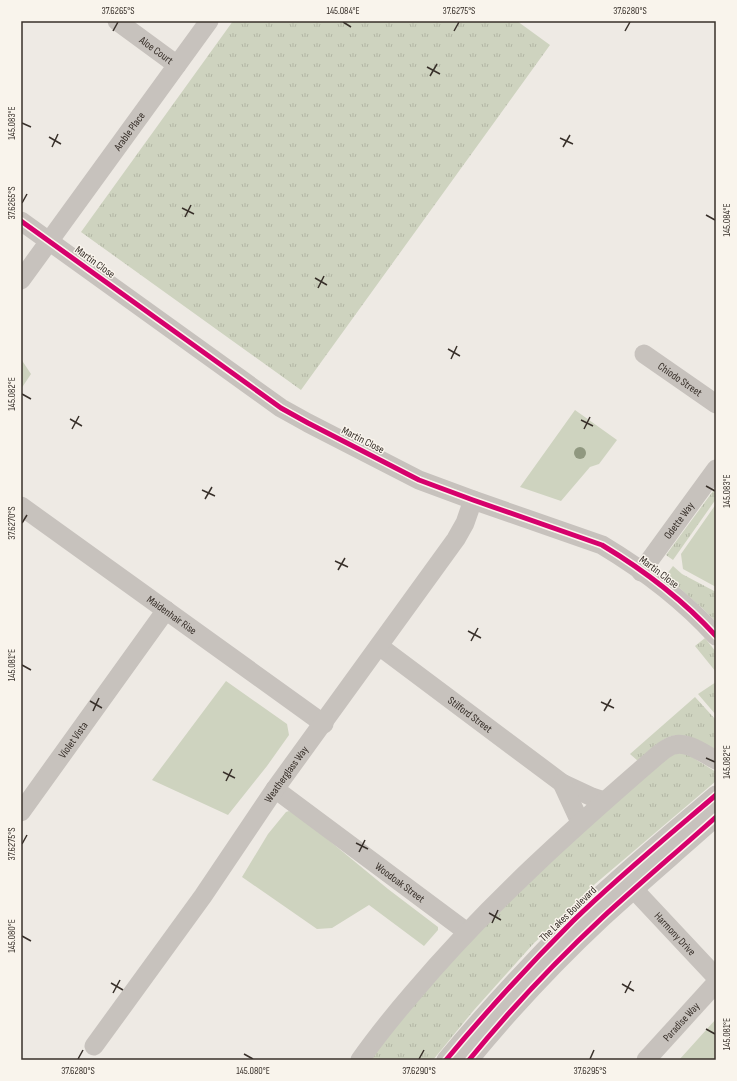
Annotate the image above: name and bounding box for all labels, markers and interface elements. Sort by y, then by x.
text: 37.6265°S [101,5,135,17]
text: 145.084°E [326,5,360,17]
text: 37.6275°S [443,5,475,17]
text: 37.6280°S [613,5,647,17]
street label: Aloe Court [136,33,177,67]
text: 145.083°E [6,106,18,140]
street label: Arable Place [110,109,147,154]
text: 37.6265°S [6,186,18,220]
text: 145.084°E [721,203,733,237]
street label: Martin Close [72,243,118,281]
street label: Chiodo Street [656,359,705,399]
text: 145.082°E [6,377,18,411]
street label: Martin Close [339,424,387,456]
text: 145.083°E [721,474,733,508]
street label: Odette Way [661,499,697,541]
text: 37.6270°S [6,506,18,540]
street label: Martin Close [637,553,681,591]
street label: Maidenhair Rise [145,592,199,637]
text: 145.081°E [6,649,18,681]
street label: Stilford Street [445,693,496,736]
street label: Violet Vista [55,719,90,760]
street label: Weatherglass Way [261,743,311,805]
text: 145.082°E [721,745,733,779]
text: 37.6275°S [6,828,18,860]
street label: Woodoak Street [373,859,428,905]
street label: The Lakes Boulevard [537,883,599,944]
street label: Harmony Drive [652,909,699,958]
text: 145.080°E [6,919,18,953]
street label: Paradise Way [660,999,702,1044]
text: 145.081°E [721,1018,733,1050]
text: 37.6280°S [61,1065,95,1077]
text: 145.080°E [236,1065,270,1077]
text: 37.6290°S [402,1065,436,1077]
text: 37.6295°S [573,1065,607,1077]

